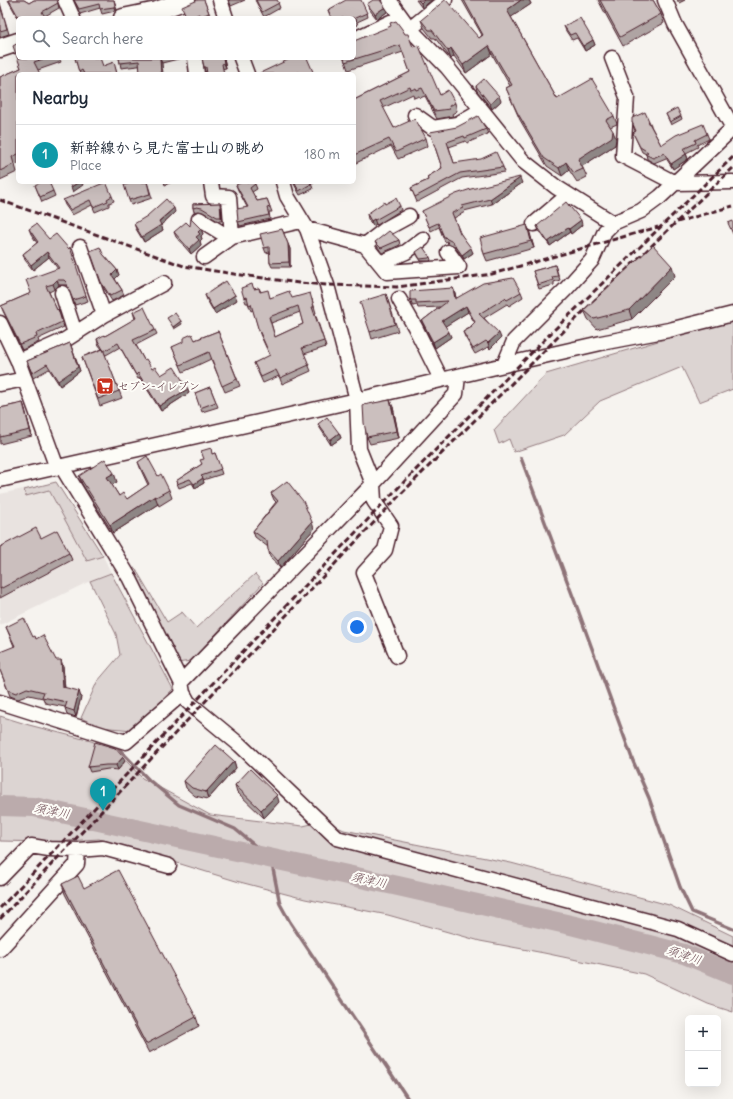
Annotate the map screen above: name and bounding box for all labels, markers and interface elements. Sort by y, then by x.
search box [16,16,356,60]
icon: search [30,27,52,49]
text: Search here [62,29,143,48]
text: Nearby [32,87,88,109]
text: 新幹線から見た富士山の眺め [70,138,265,157]
text: 1 [42,146,48,163]
text: 180 m [304,146,340,163]
text: Place [70,157,101,174]
supermarket icon: セブン-イレブン [95,376,115,396]
place label: セブン-イレブン [118,379,200,393]
your location [347,617,367,637]
pin: 1 [90,778,116,811]
water label: 須津川 [33,800,71,821]
water label: 須津川 [350,868,388,891]
water label: 須津川 [665,942,704,967]
map controls [685,1015,721,1087]
button: + [685,1015,721,1051]
button: − [685,1051,721,1087]

